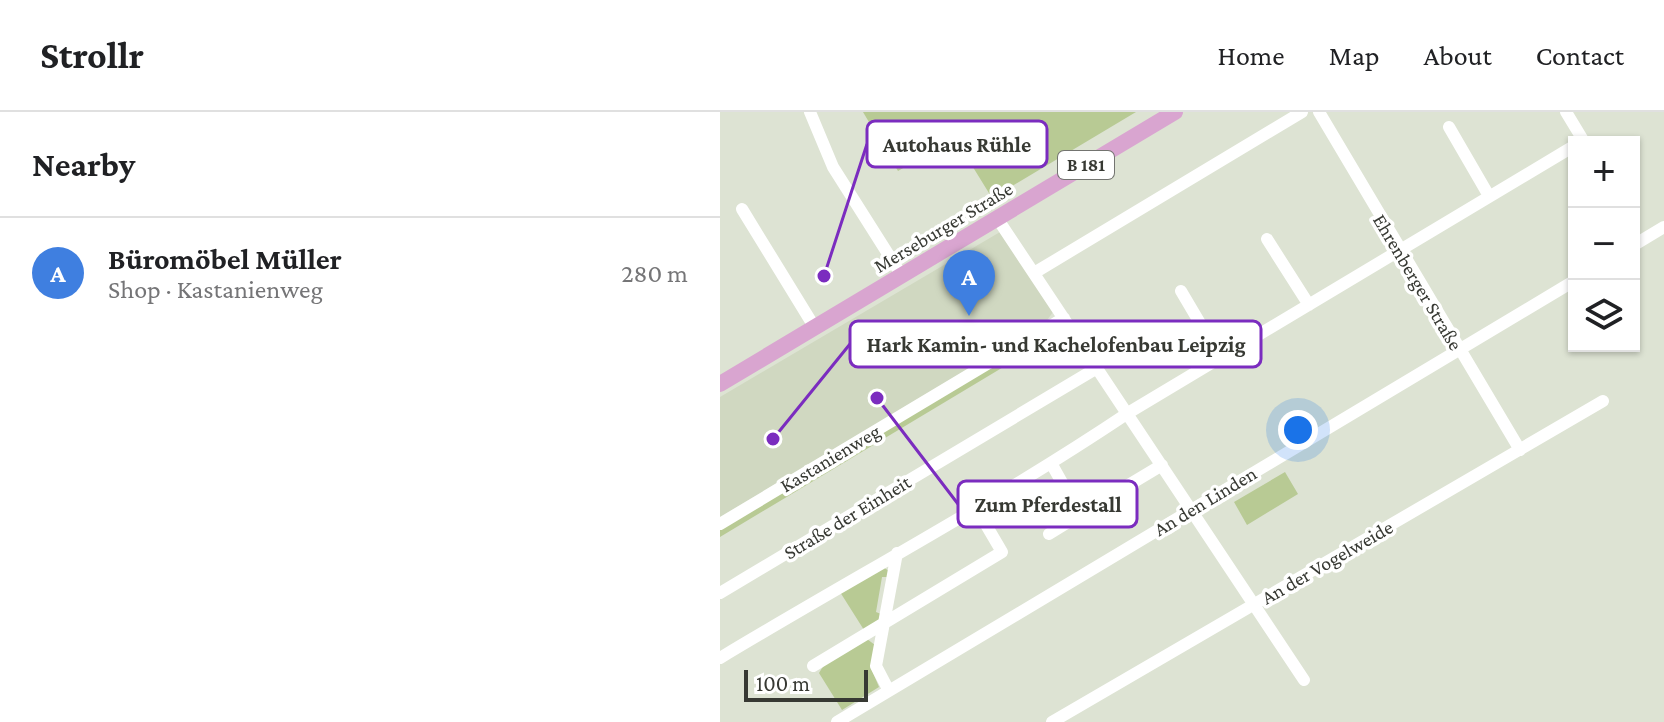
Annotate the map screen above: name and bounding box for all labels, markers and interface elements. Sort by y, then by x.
text: Strollr [40,34,144,76]
text: Home [1218,40,1285,71]
text: Map [1329,40,1380,71]
text: About [1424,40,1492,71]
text: Contact [1536,40,1624,71]
callout: Autohaus Rühle [867,121,1047,167]
text: Autohaus Rühle [882,132,1031,157]
map controls [1568,136,1640,352]
button: + [1568,136,1640,208]
text: Nearby [32,146,135,183]
road number: B 181 [1058,151,1114,179]
street label: Merseburger Straße [870,177,1017,278]
button: − [1568,208,1640,280]
street label: Ehrenberger Straße [1368,210,1467,355]
text: Büromöbel Müller [108,242,342,275]
pin: A [943,250,995,316]
text: A [50,259,66,288]
text: 280 m [621,259,688,288]
text: Shop · Kastanienweg [108,275,323,304]
button: layers [1568,280,1640,352]
callout: Hark Kamin- und Kachelofenbau Leipzig [850,321,1261,367]
text: Hark Kamin- und Kachelofenbau Leipzig [866,332,1246,357]
your location [1278,410,1318,450]
street label: Kastanienweg [776,419,885,497]
street label: An den Linden [1150,462,1260,540]
street label: Straße der Einheit [780,470,915,564]
callout: Zum Pferdestall [958,481,1137,527]
text: Zum Pferdestall [974,492,1122,517]
street label: An der Vogelweide [1257,515,1397,609]
scale bar [744,666,868,702]
text: 100 m [756,671,810,696]

